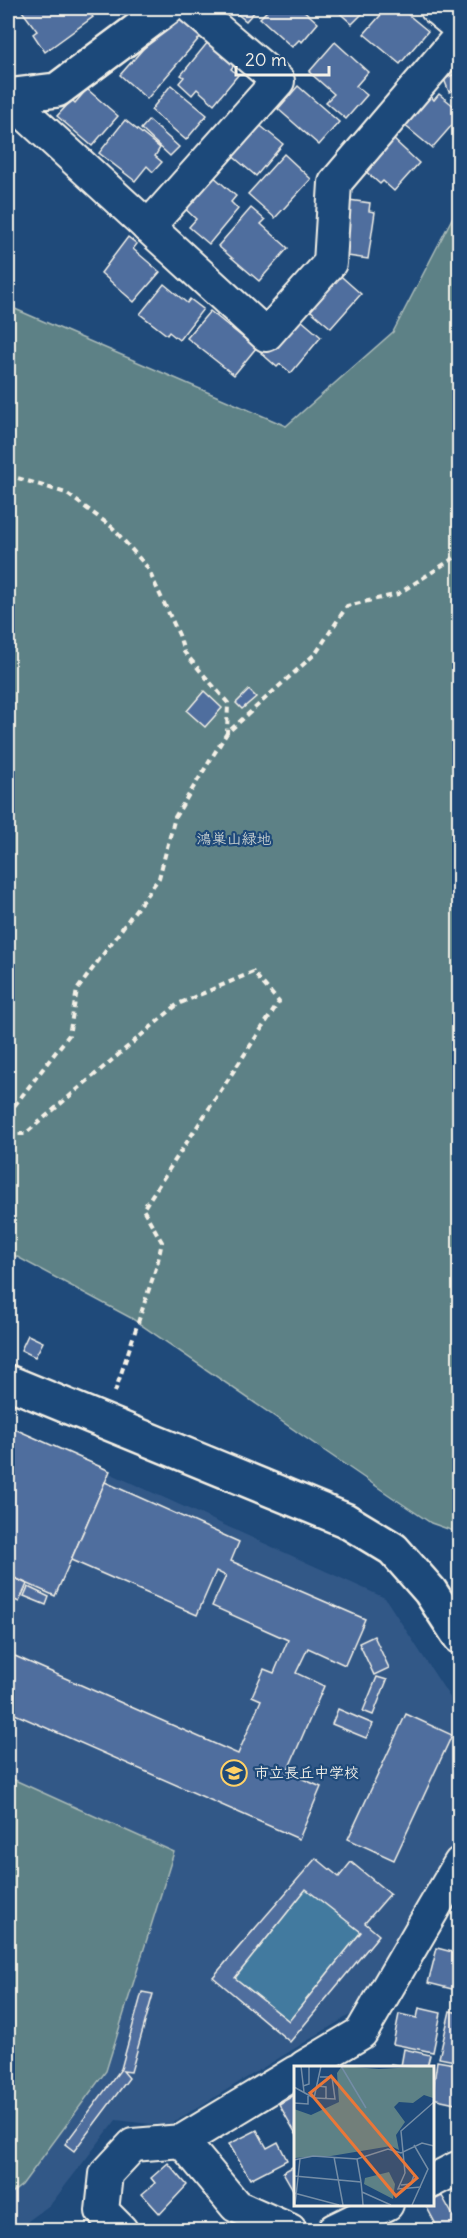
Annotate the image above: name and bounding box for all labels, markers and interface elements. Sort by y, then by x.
scale bar [236,39,329,77]
text: 20 m [245,48,287,71]
park label: 鴻巣山緑地 [196,829,272,848]
school or university icon: 市立長丘中学校 [219,1758,249,1788]
place label: 市立長丘中学校 [254,1763,359,1782]
inset map [294,2066,434,2205]

